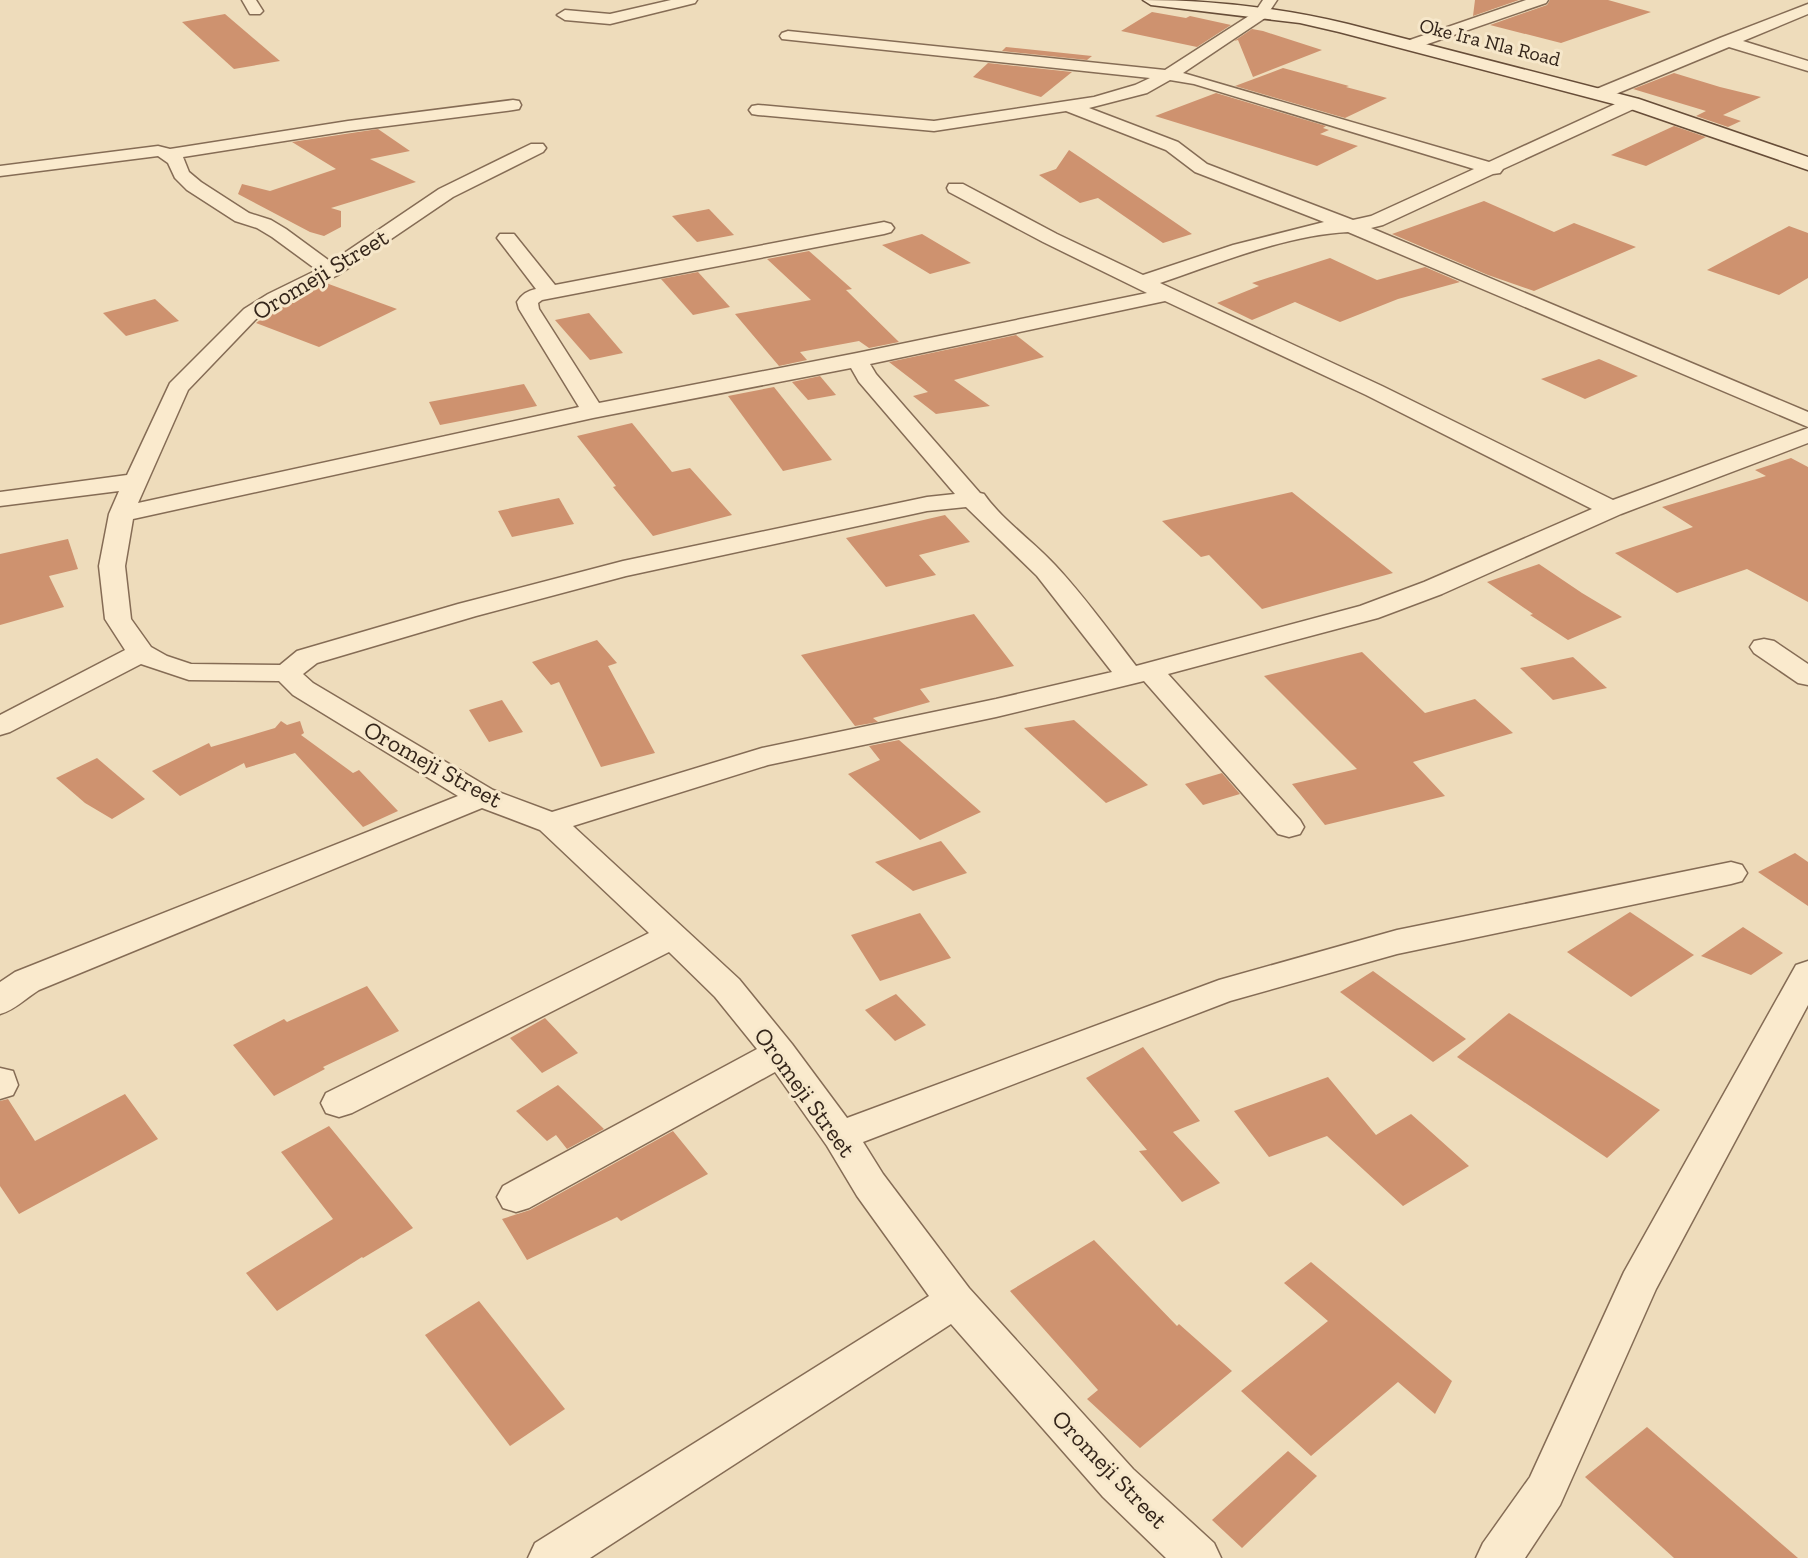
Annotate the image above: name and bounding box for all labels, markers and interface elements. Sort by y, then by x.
street label: Oke Ira Nla Road [1417,13,1563,71]
street label: Oromeji Street [247,222,393,326]
street label: Oromeji Street [359,714,507,814]
street label: Oromeji Street [748,1021,862,1163]
street label: Oromeji Street [1046,1404,1174,1534]

